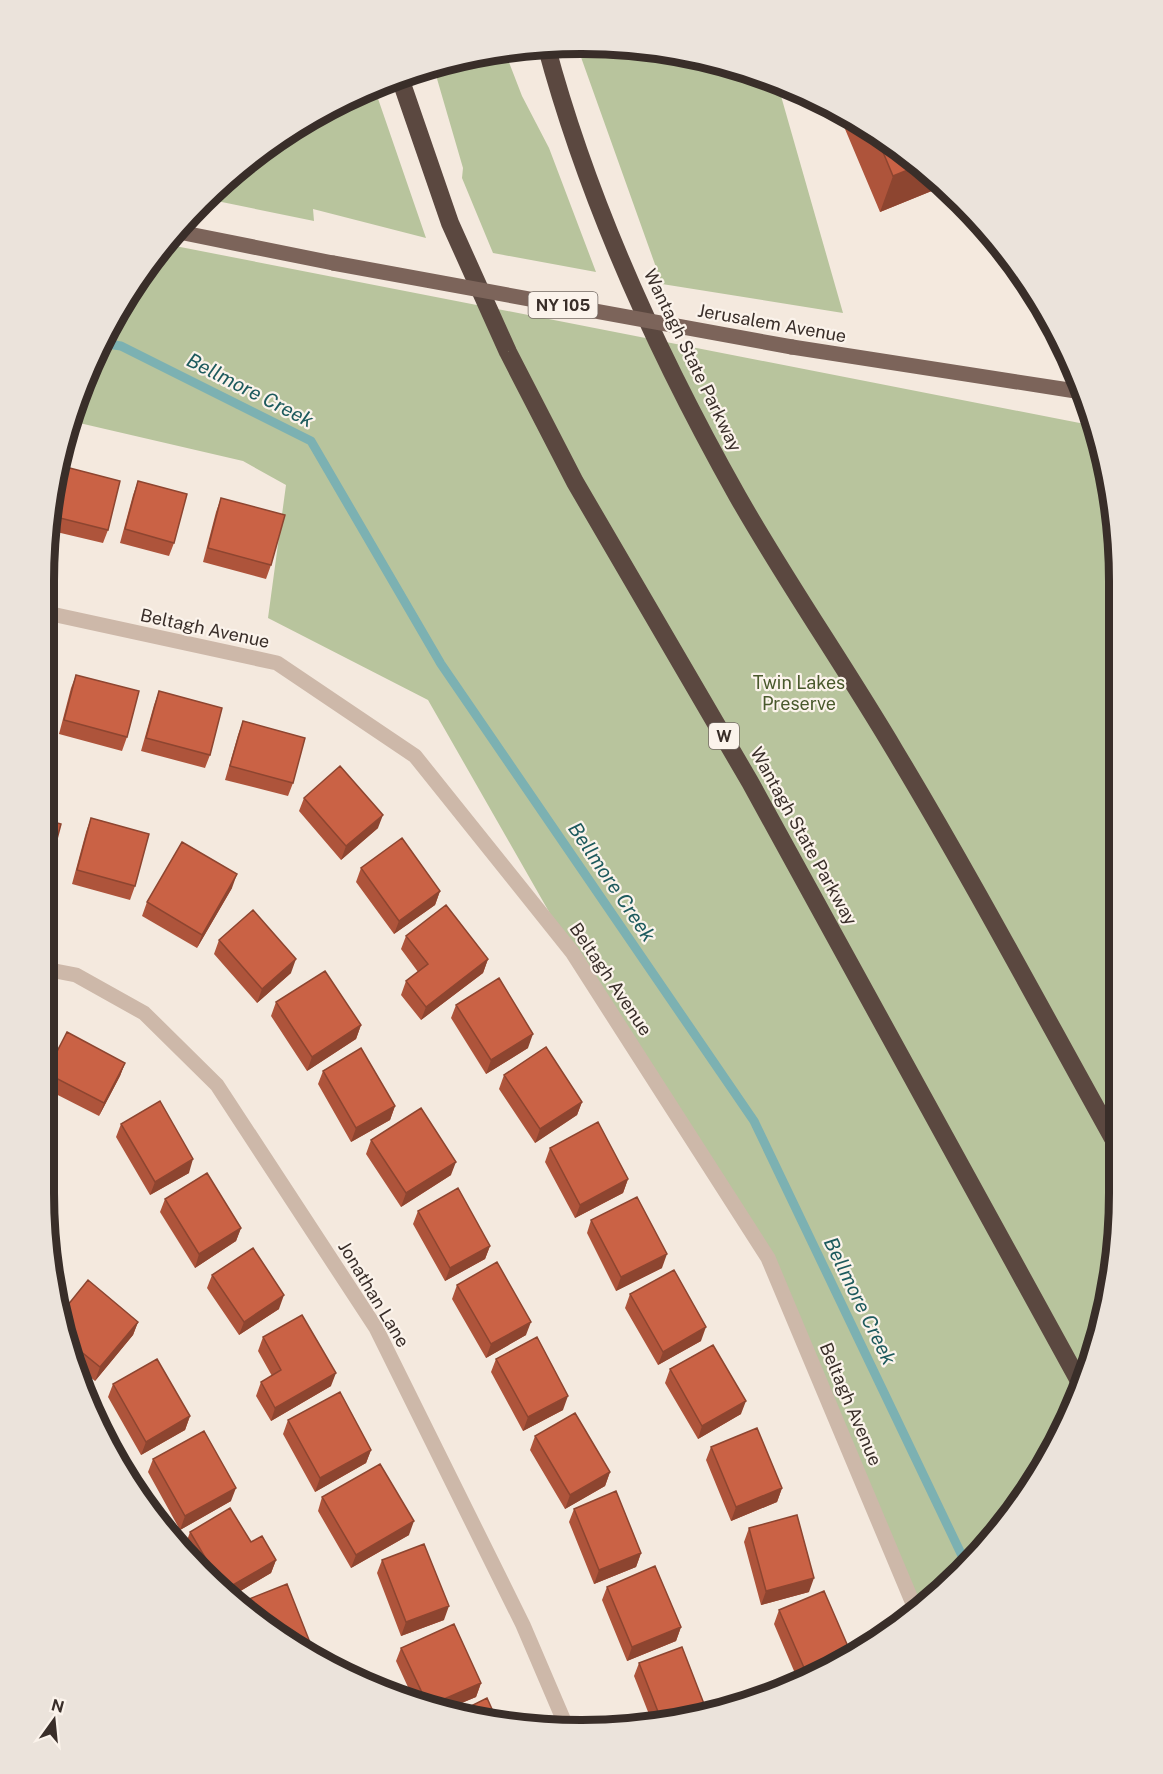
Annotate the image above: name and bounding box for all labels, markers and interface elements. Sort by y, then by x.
street label: Wantagh State Parkway [640,265,747,455]
road number: NY 105 [528,292,598,318]
street label: Jerusalem Avenue [696,300,848,346]
water label: Bellmore Creek [183,348,318,432]
street label: Beltagh Avenue [138,604,272,652]
park label: Twin Lakes Preserve [753,672,845,714]
road number: W [709,723,739,749]
street label: Wantagh State Parkway [746,743,862,929]
water label: Bellmore Creek [563,818,661,946]
street label: Beltagh Avenue [565,919,657,1039]
water label: Bellmore Creek [819,1233,901,1369]
street label: Jonathan Lane [334,1237,414,1351]
street label: Beltagh Avenue [816,1339,886,1469]
north arrow [24,1690,84,1750]
text: N [49,1695,66,1717]

